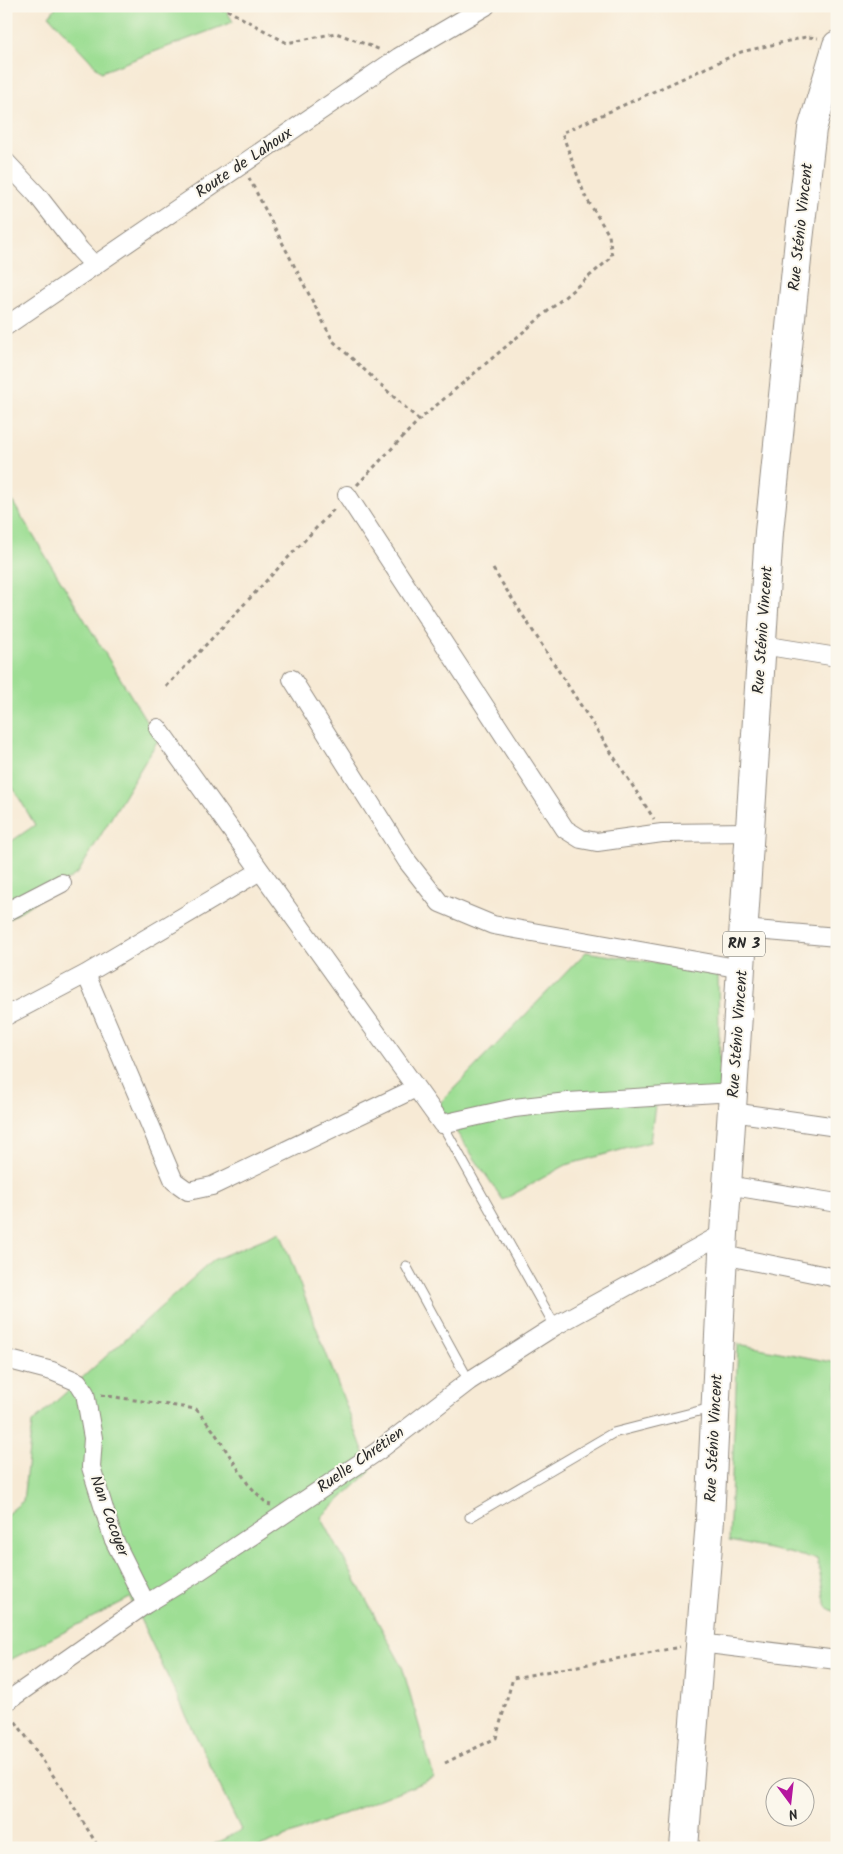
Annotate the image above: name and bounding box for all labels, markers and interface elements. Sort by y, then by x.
street label: Route de Lahoux [190,121,299,205]
street label: Rue Sténio Vincent [782,161,820,292]
street label: Rue Sténio Vincent [746,564,780,695]
road number: RN 3 [723,932,765,956]
street label: Rue Sténio Vincent [721,968,755,1099]
street label: Rue Sténio Vincent [698,1373,730,1503]
street label: Ruelle Chrétien [312,1421,410,1499]
street label: Nan Cocoyer [83,1472,136,1562]
north arrow [766,1776,816,1826]
text: N [786,1802,800,1825]

